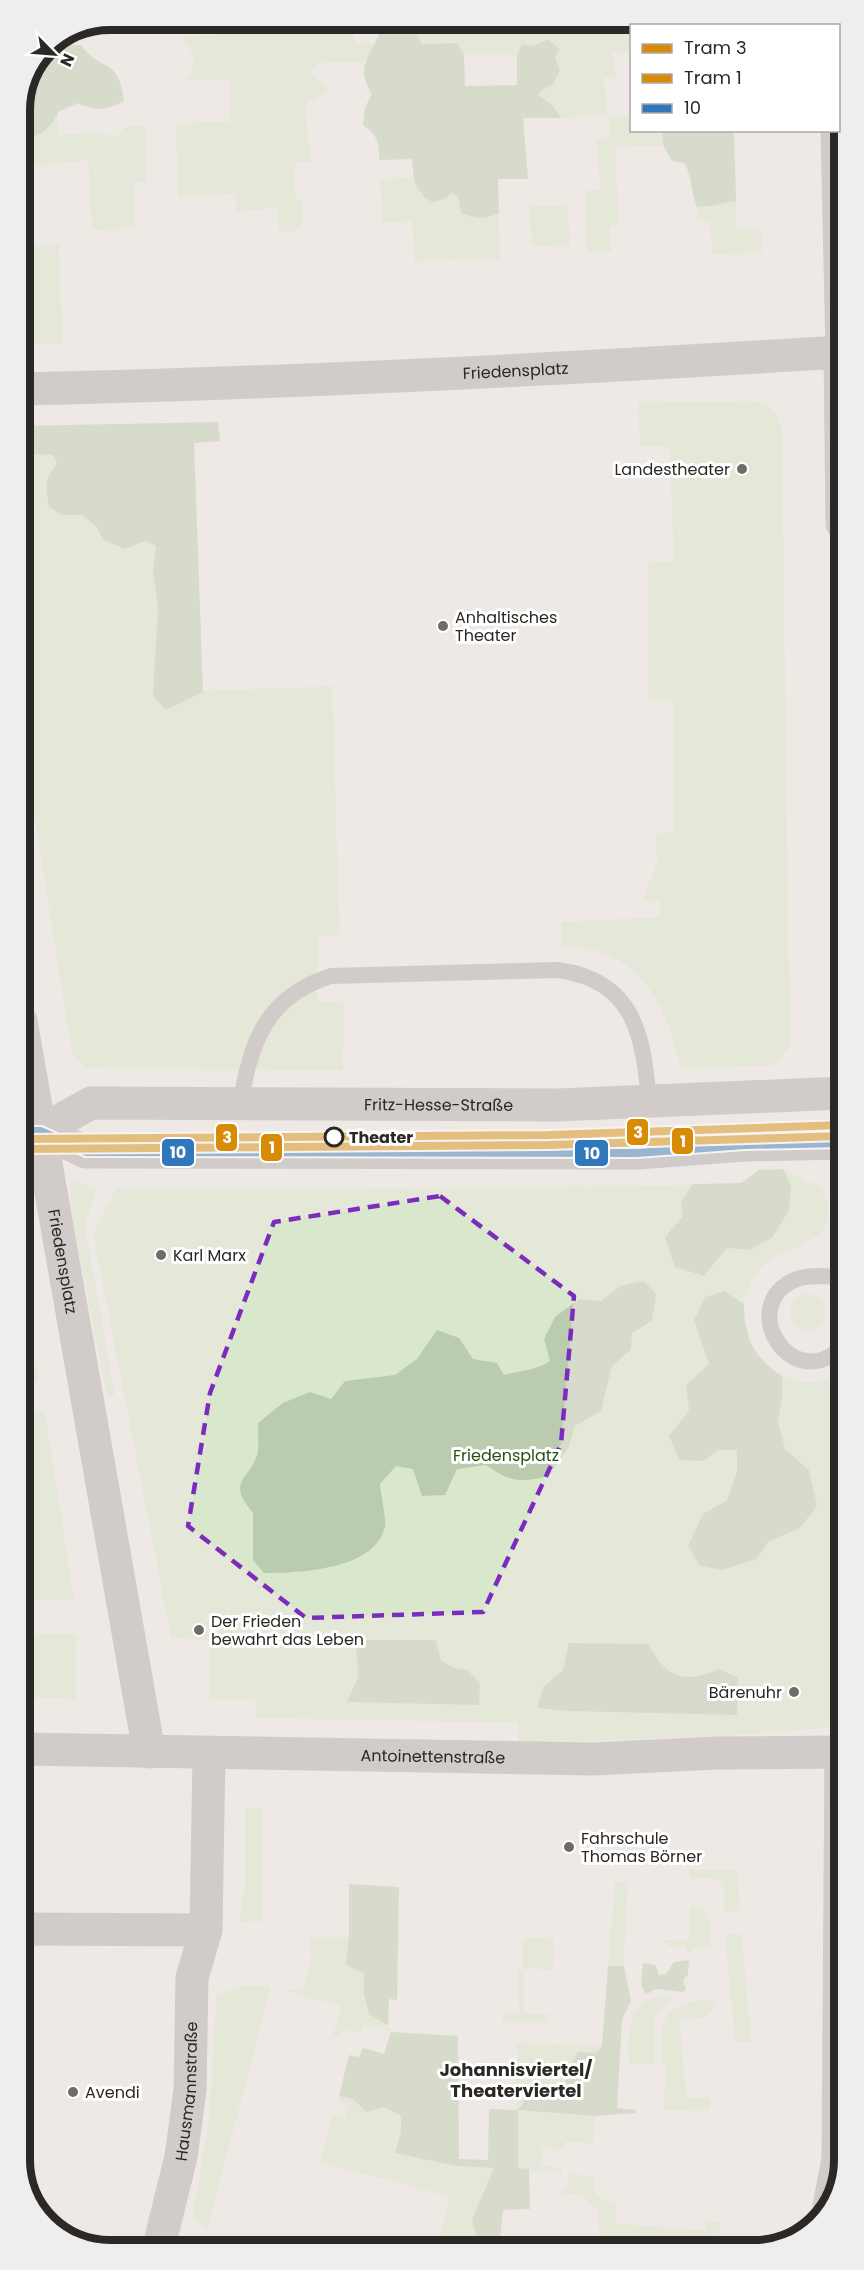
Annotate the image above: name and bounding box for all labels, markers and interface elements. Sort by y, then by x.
north arrow [24,24,84,84]
legend [630,24,840,132]
text: Tram 3 [684,35,747,60]
text: N [54,50,80,70]
text: Tram 1 [684,65,742,90]
text: 10 [684,95,701,120]
street label: Friedensplatz [462,356,569,385]
place label: Landestheater [614,458,730,481]
marker: Landestheater [735,462,749,476]
place label: Anhaltisches Theater [455,606,557,647]
marker: Anhaltisches Theater [436,619,450,633]
street label: Fritz-Hesse-Straße [364,1093,513,1116]
line badge: 3 [626,1118,649,1146]
text: 3 [633,1121,643,1144]
line badge: 3 [215,1123,238,1152]
text: 3 [222,1126,232,1149]
place label: Theater [349,1126,413,1149]
marker: Theater [324,1127,344,1147]
line badge: 1 [671,1127,694,1155]
text: 1 [680,1130,686,1153]
line badge: 1 [260,1133,283,1162]
text: 1 [269,1136,275,1159]
line badge: 10 [161,1138,195,1167]
line badge: 10 [574,1139,609,1167]
text: 10 [170,1141,186,1164]
text: 10 [584,1142,600,1165]
street label: Friedensplatz [43,1207,84,1316]
place label: Karl Marx [173,1244,246,1267]
marker: Karl Marx [154,1248,168,1262]
park label: Friedensplatz [453,1444,559,1467]
place label: Der Frieden bewahrt das Leben [211,1610,364,1651]
marker: Der Frieden bewahrt das Leben [192,1623,206,1637]
place label: Bärenuhr [709,1681,782,1704]
marker: Bärenuhr [787,1685,801,1699]
street label: Antoinettenstraße [360,1743,506,1769]
place label: Fahrschule Thomas Börner [581,1827,702,1868]
marker: Fahrschule Thomas Börner [562,1840,576,1854]
street label: Hausmannstraße [169,2021,203,2162]
district label: Johannisviertel/ Theaterviertel [439,2057,593,2103]
place label: Avendi [85,2081,140,2104]
marker: Avendi [66,2085,80,2099]

